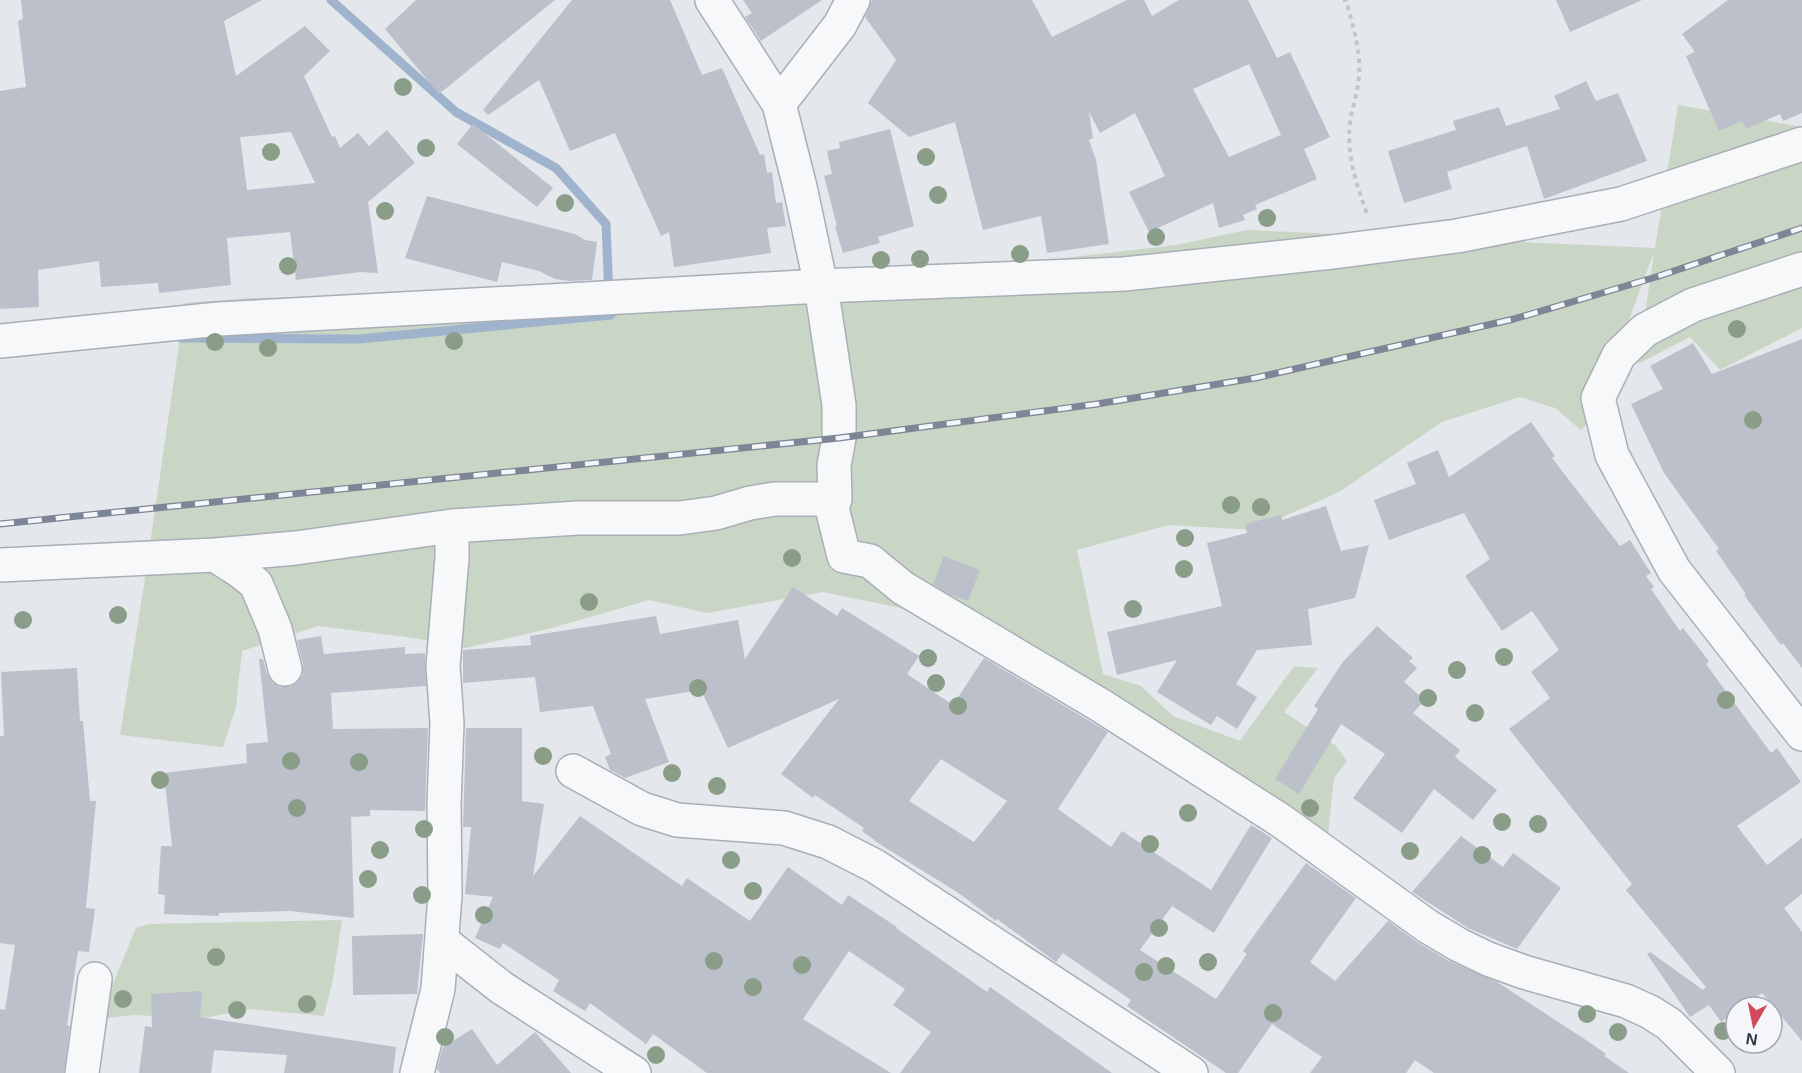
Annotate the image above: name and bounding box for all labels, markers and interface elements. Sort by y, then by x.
north arrow [1724,995,1784,1055]
text: N [1745,1030,1759,1049]

